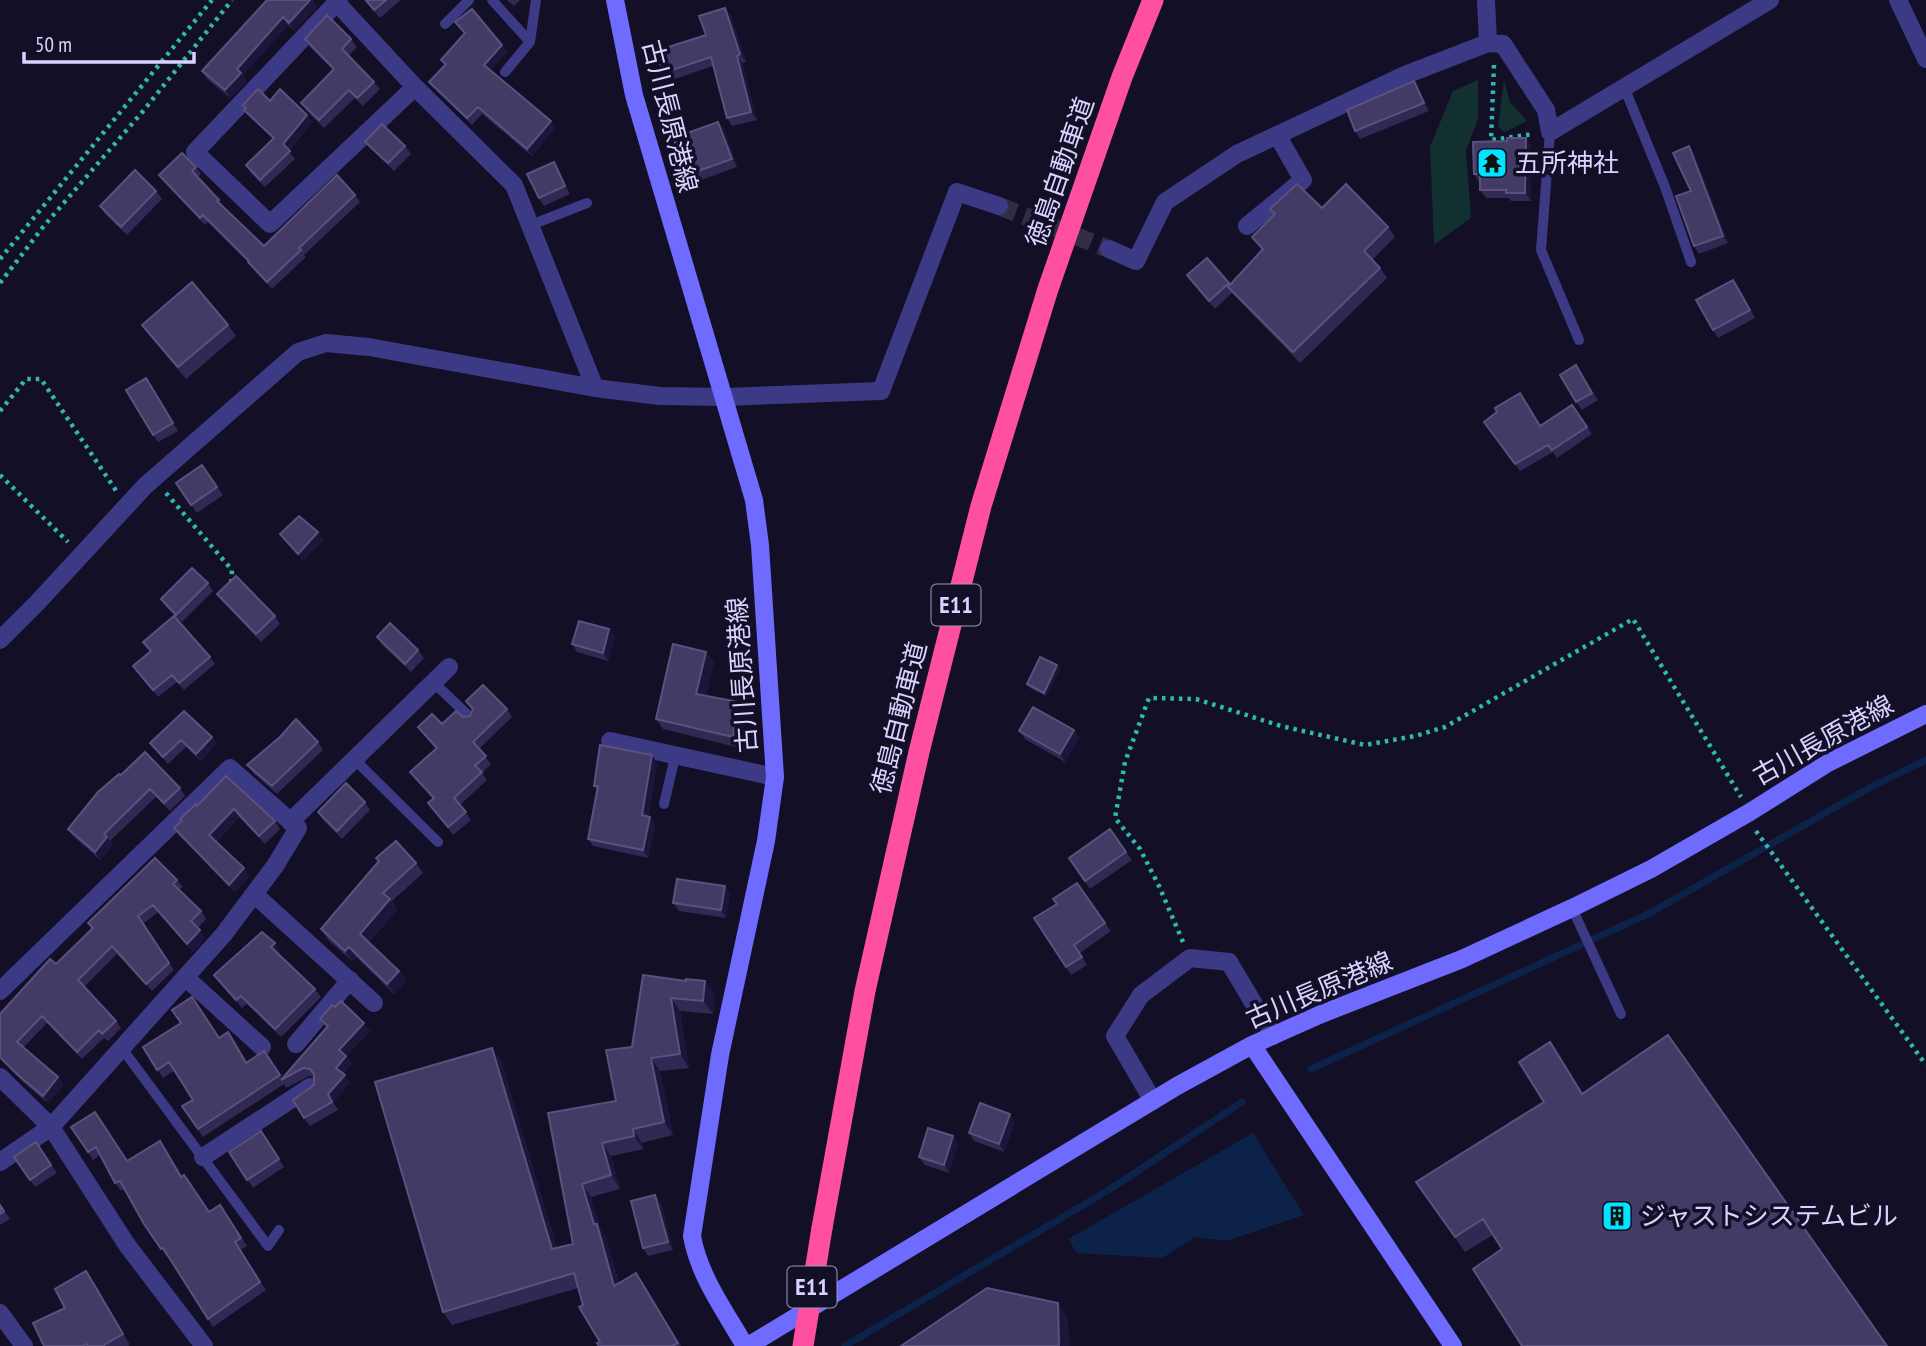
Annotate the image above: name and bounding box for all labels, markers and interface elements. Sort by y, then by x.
scale bar [24,21,194,65]
text: 50 m [35,31,72,58]
street label: 古川長原港線 [636,36,705,196]
street label: 徳島自動車道 [1019,93,1101,251]
temple icon: 五所神社 [1475,146,1509,180]
place label: 五所神社 [1515,146,1619,179]
road number: E11 [932,584,981,626]
street label: 古川長原港線 [720,596,763,754]
street label: 徳島自動車道 [864,638,933,798]
street label: 古川長原港線 [1747,687,1899,792]
street label: 古川長原港線 [1241,944,1397,1035]
building icon: ジャストシステムビル [1600,1199,1634,1233]
place label: ジャストシステムビル [1640,1199,1898,1232]
road number: E11 [788,1266,836,1308]

